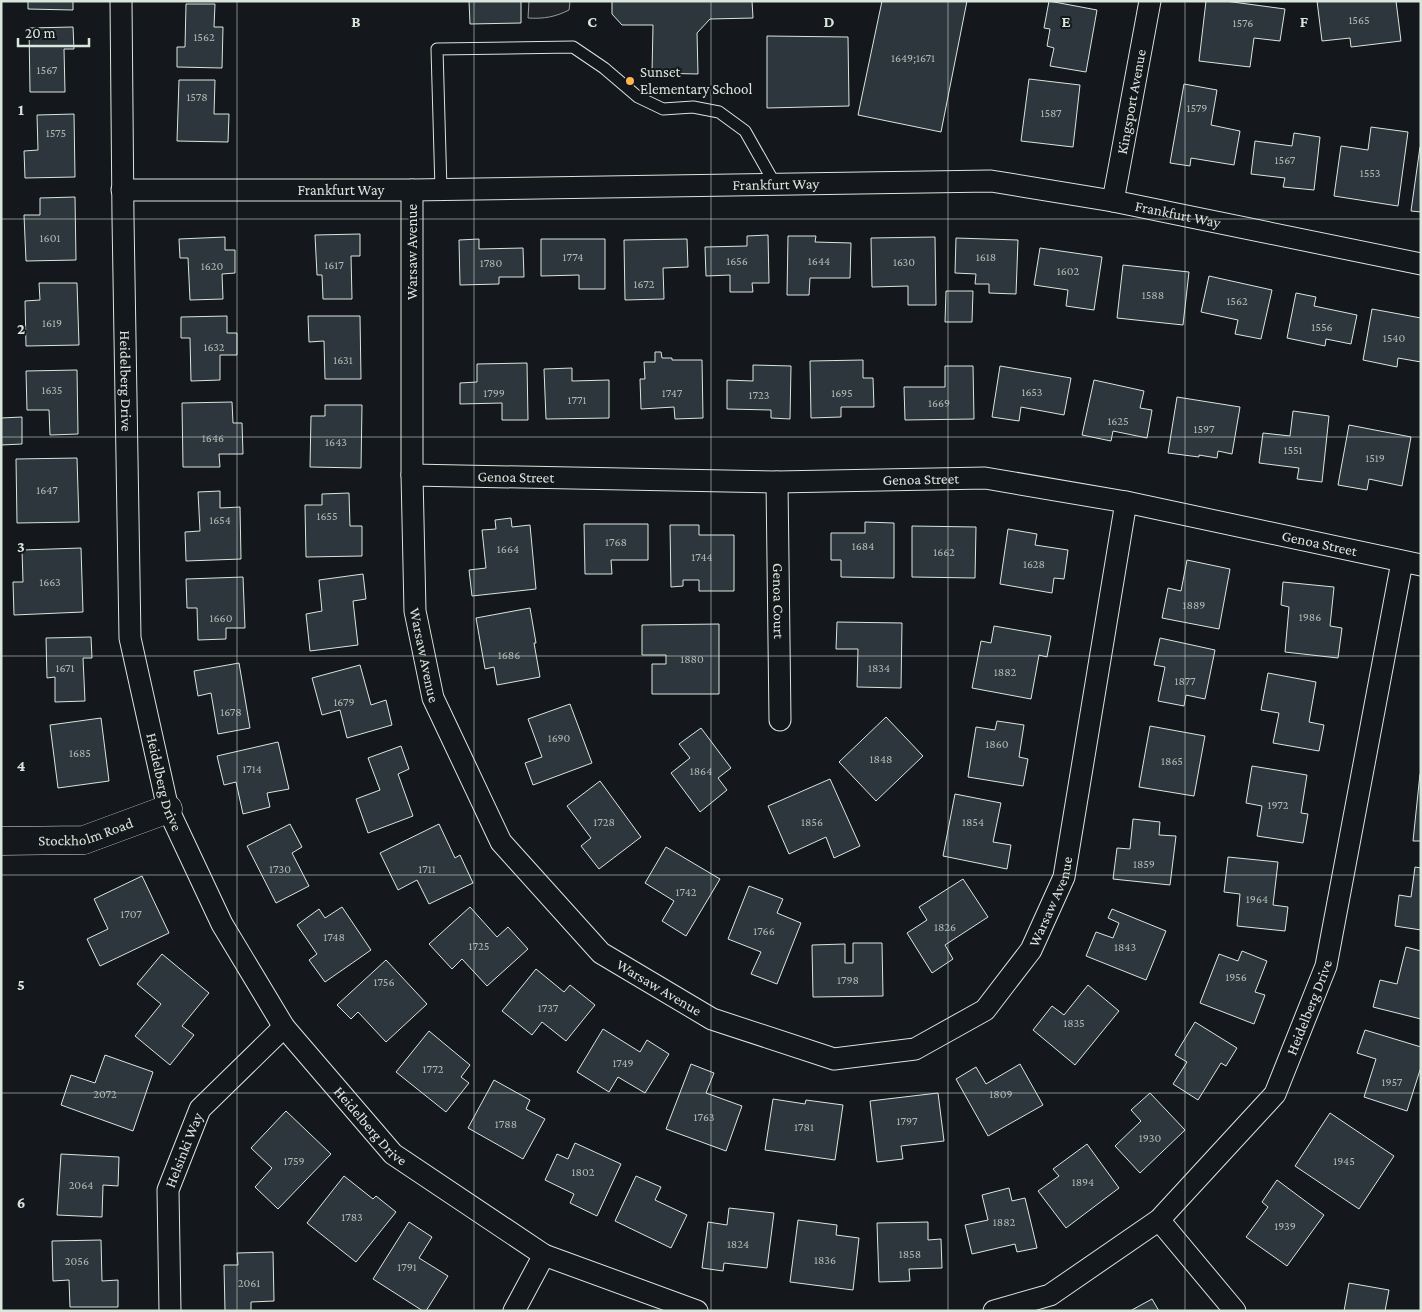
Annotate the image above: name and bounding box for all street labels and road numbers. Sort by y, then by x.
street label: Kingsport Avenue [1114,48,1149,155]
street label: Frankfurt Way [732,176,820,193]
street label: Frankfurt Way [298,182,385,199]
street label: Frankfurt Way [1134,198,1222,232]
street label: Warsaw Avenue [404,204,420,300]
street label: Heidelberg Drive [117,330,135,432]
street label: Genoa Street [478,468,555,486]
street label: Genoa Street [882,470,960,488]
street label: Genoa Street [1280,528,1360,559]
street label: Genoa Court [770,563,787,640]
street label: Warsaw Avenue [407,606,442,706]
street label: Heidelberg Drive [143,731,185,834]
street label: Stockholm Road [38,815,135,849]
street label: Warsaw Avenue [1026,855,1075,949]
street label: Warsaw Avenue [614,956,705,1019]
street label: Heidelberg Drive [1283,958,1335,1057]
street label: Heidelberg Drive [331,1083,410,1169]
street label: Helsinki Way [162,1110,207,1190]

